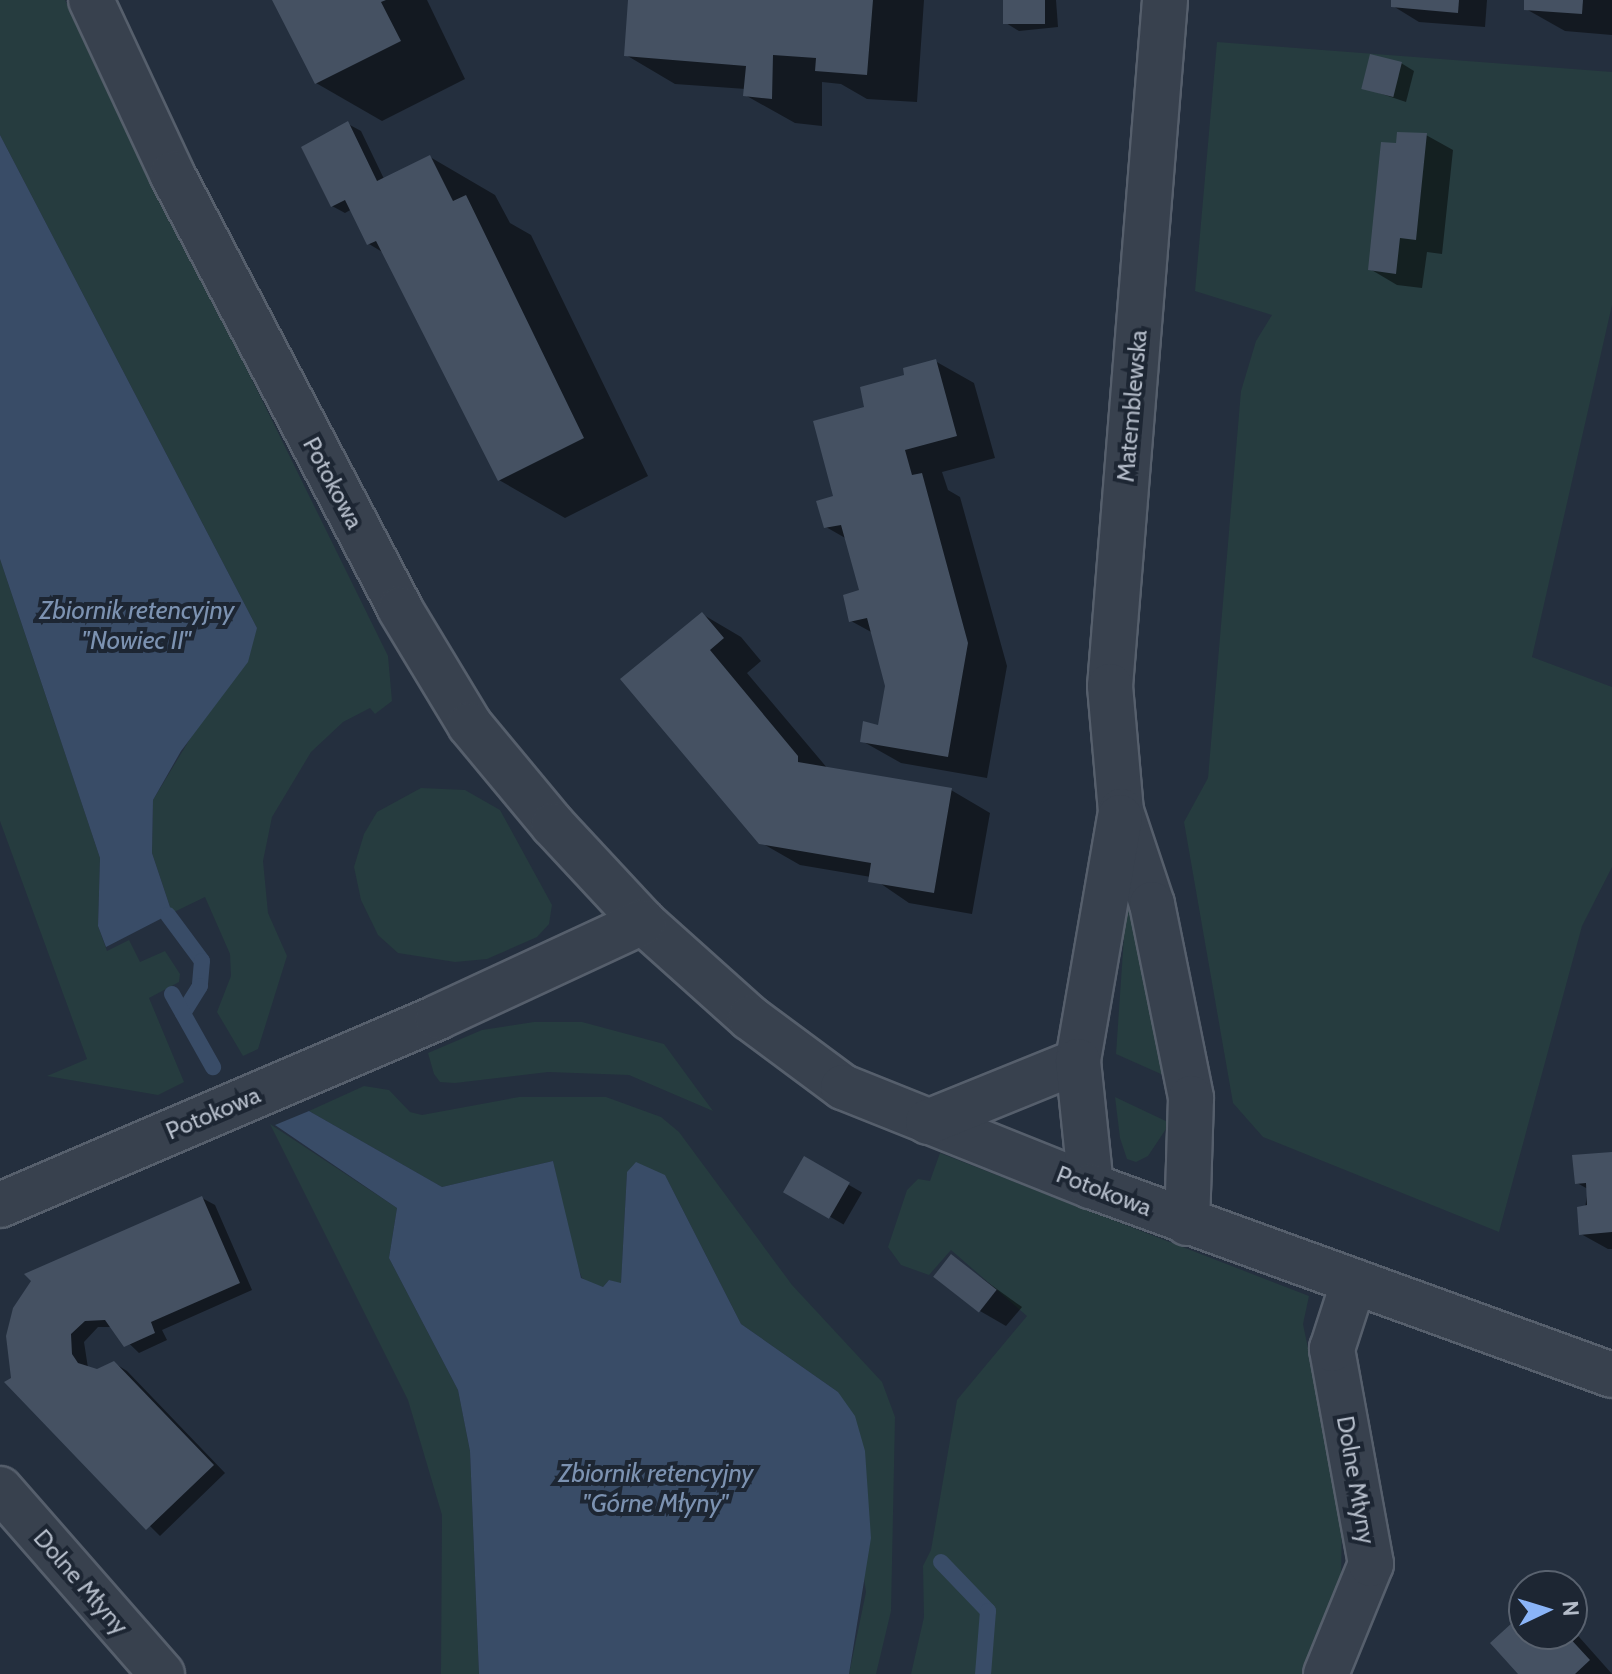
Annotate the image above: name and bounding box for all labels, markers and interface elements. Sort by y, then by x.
street label: Matemblewska [1111,329,1153,483]
street label: Potokowa [297,432,369,534]
water label: Zbiornik retencyjny "Nowiec II" [39,595,235,656]
street label: Potokowa [161,1080,265,1146]
street label: Potokowa [1052,1160,1156,1222]
street label: Dolne Młyny [1331,1414,1381,1546]
water label: Zbiornik retencyjny "Górne Młyny" [558,1458,754,1520]
street label: Dolne Młyny [28,1524,134,1640]
north arrow [1508,1570,1588,1650]
text: N [1556,1600,1584,1617]

